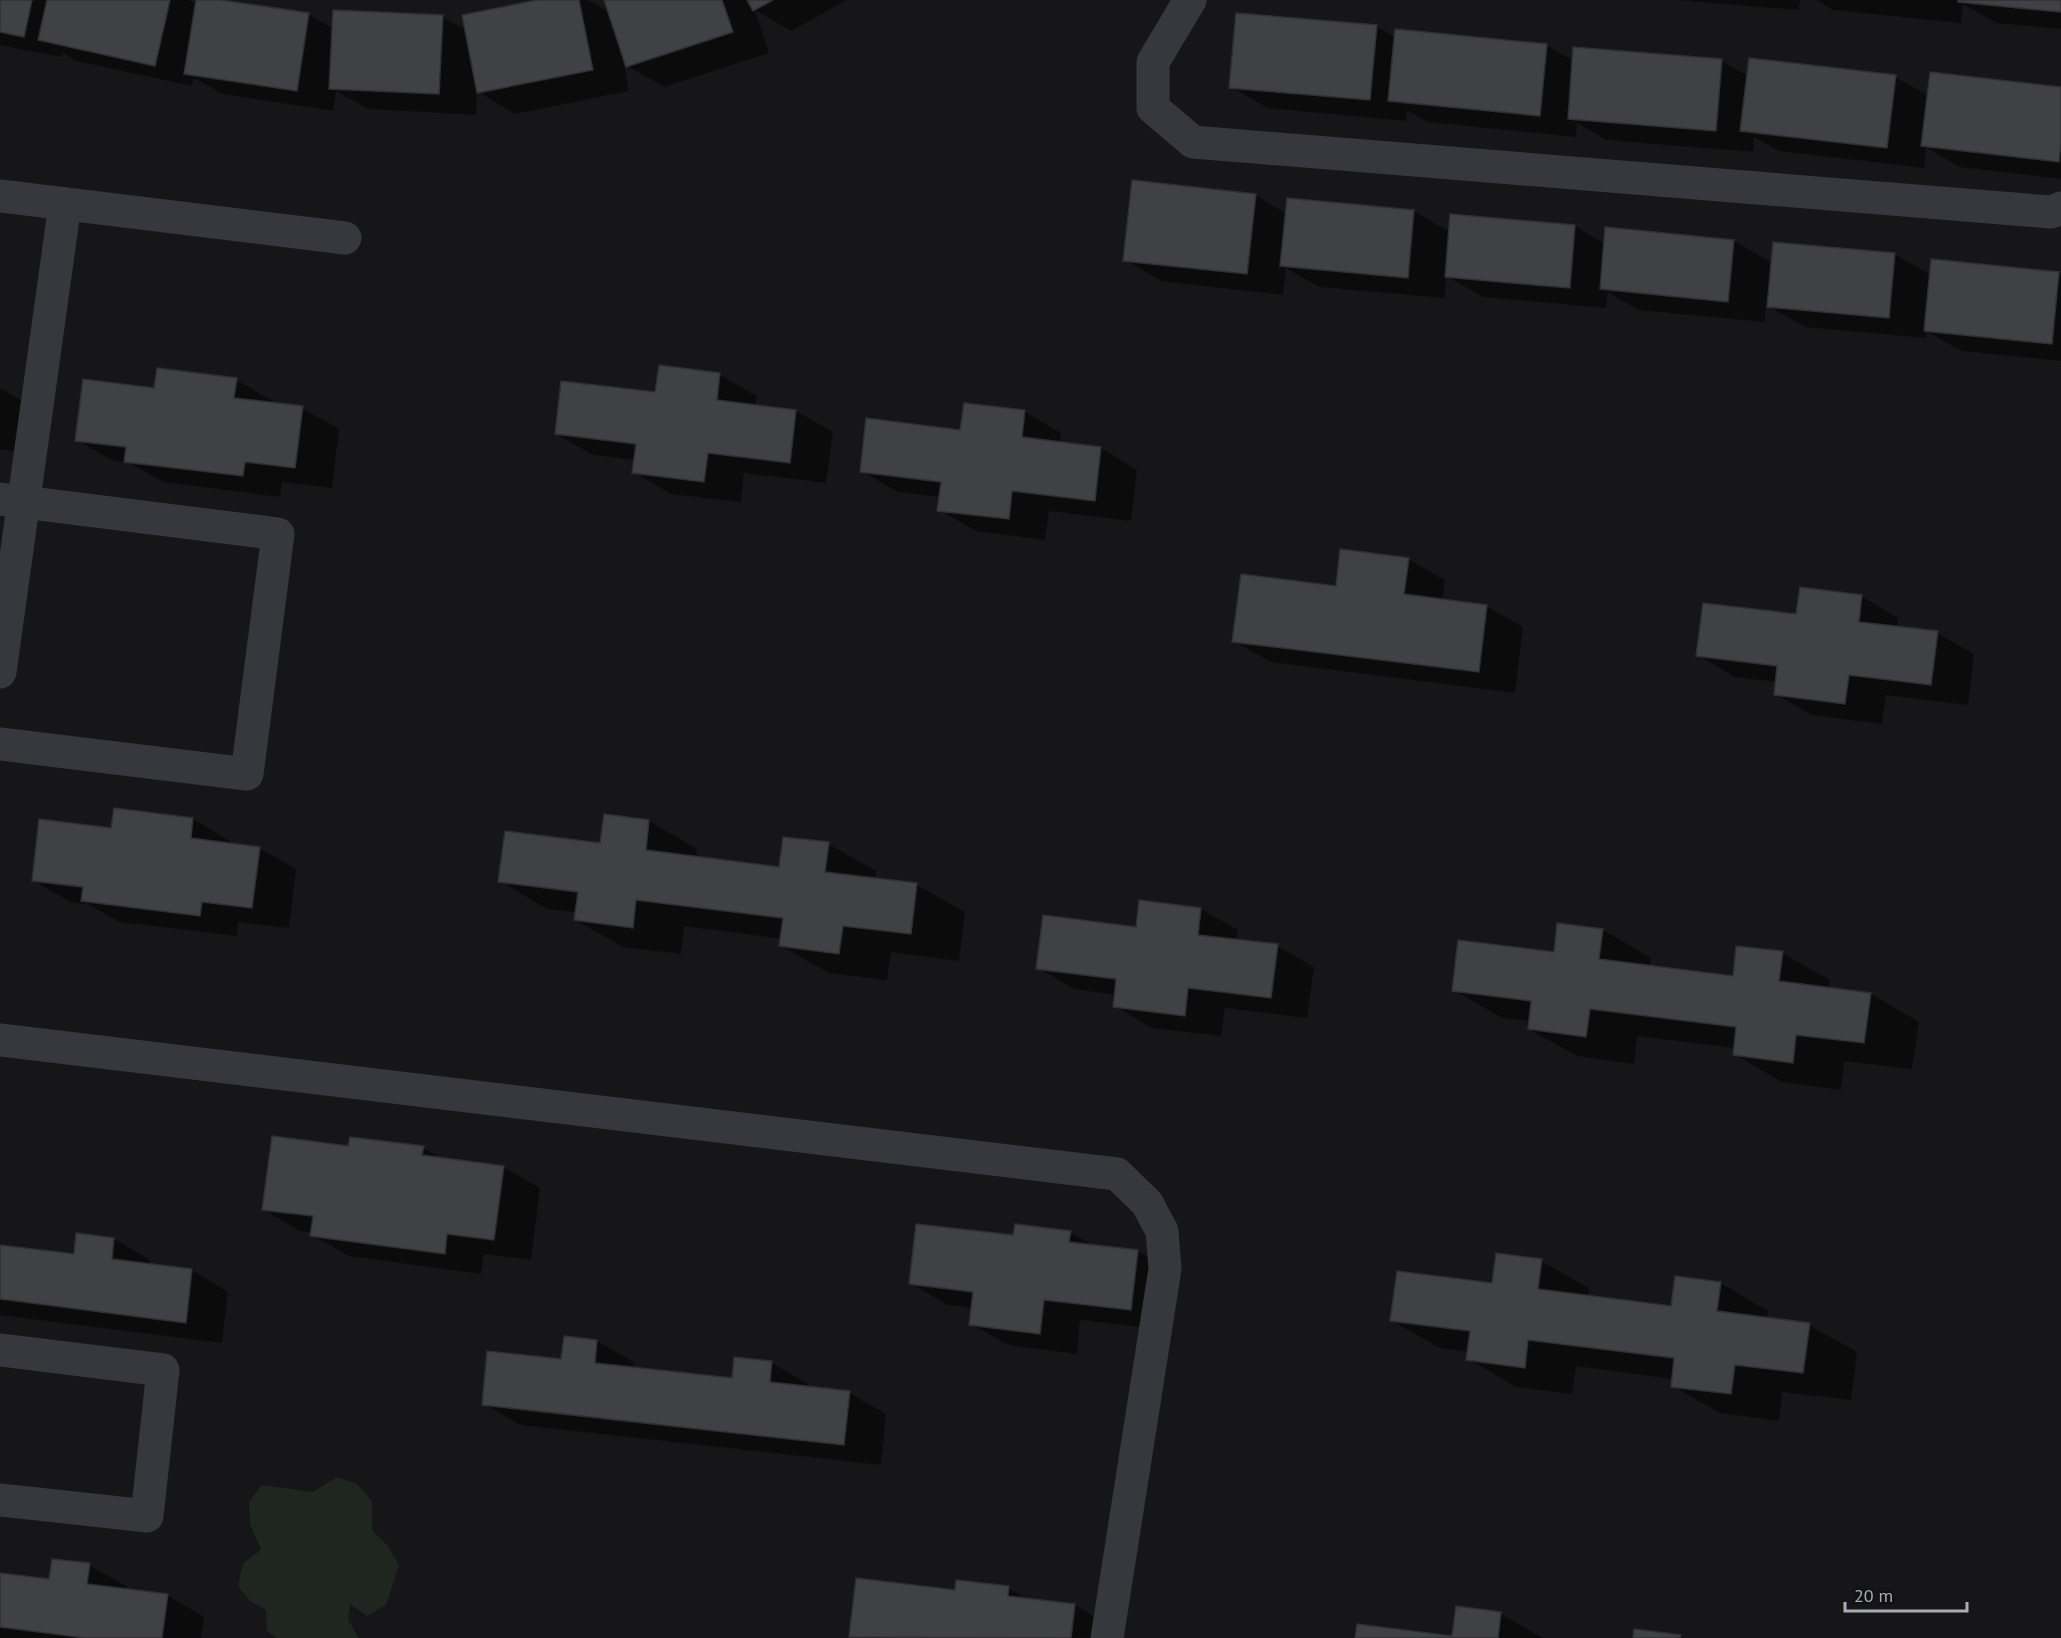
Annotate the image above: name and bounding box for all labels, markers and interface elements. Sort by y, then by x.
scale bar [1845,1575,1966,1613]
text: 20 m [1854,1584,1893,1607]

